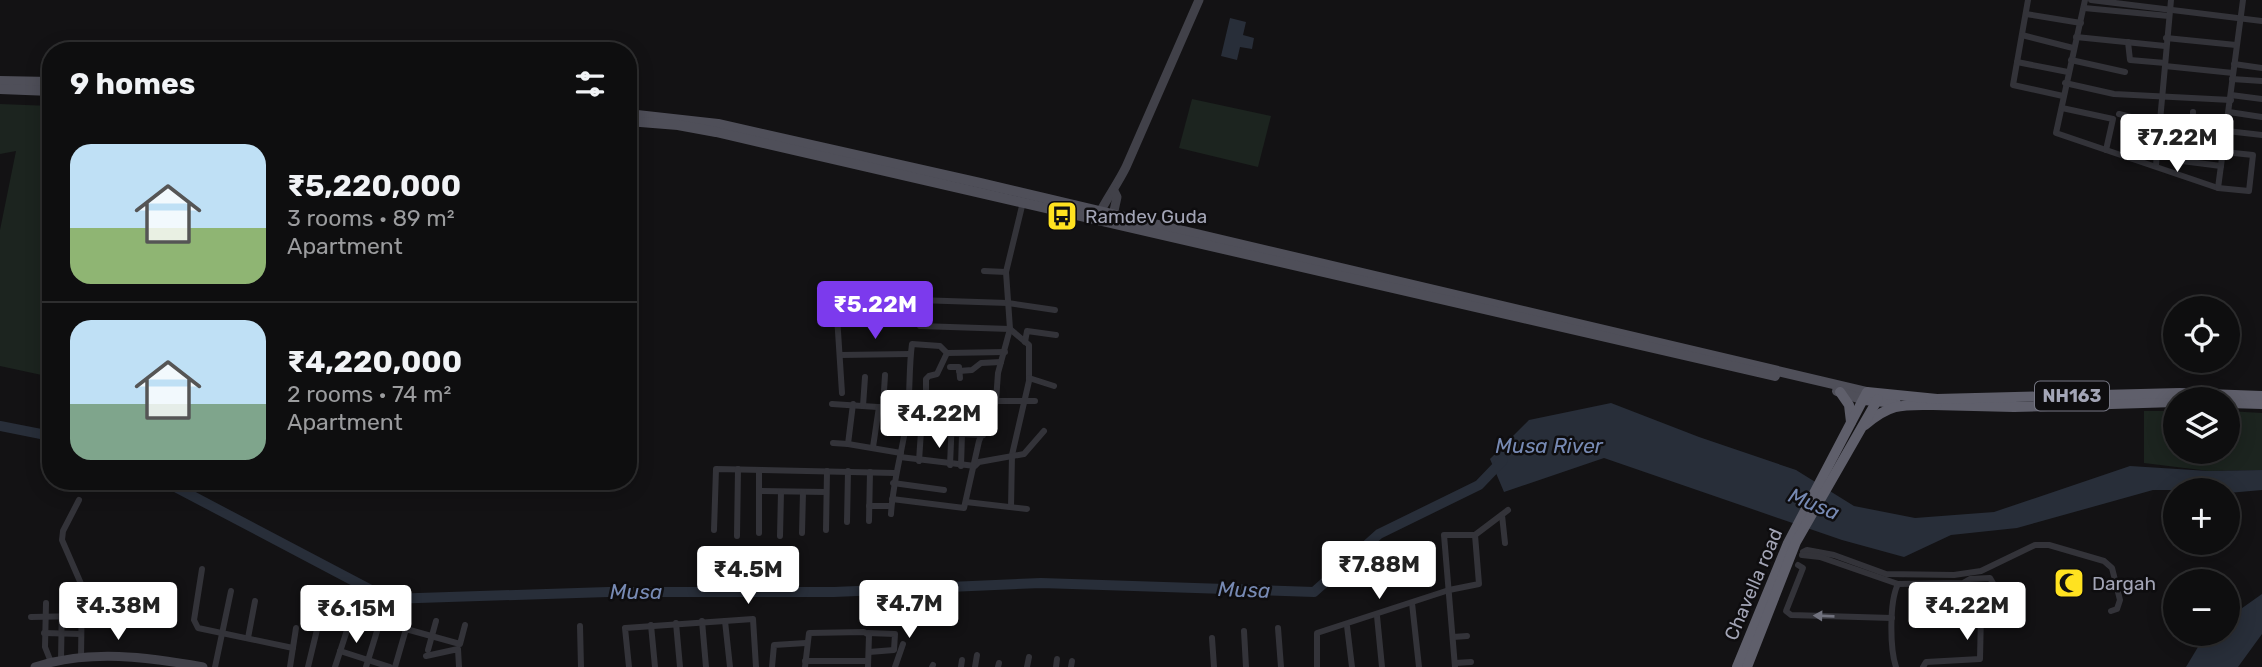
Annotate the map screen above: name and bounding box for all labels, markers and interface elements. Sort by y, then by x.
icon: filters [571,65,609,103]
text: 9 homes [70,66,195,102]
pin: ₹7.22M [2120,114,2234,174]
text: ₹7.22M [2136,123,2218,151]
text: ₹5,220,000 [287,168,461,204]
icon: home [126,172,210,256]
bus stop icon: Ramdev Guda [1045,199,1079,233]
text: 3 rooms · 89 m² [287,204,455,232]
place label: Ramdev Guda [1085,205,1207,228]
text: Apartment [287,232,403,260]
pin: ₹5.22M [818,282,932,341]
text: ₹5.22M [833,290,917,318]
map controls [2163,296,2240,646]
button: locate [2163,296,2240,373]
text: ₹4,220,000 [287,344,462,380]
icon: home [126,348,210,432]
text: 2 rooms · 74 m² [287,380,451,408]
road number: NH163 [2035,382,2109,410]
button: layers [2163,387,2240,464]
pin: ₹4.22M [882,391,996,450]
text: ₹4.22M [897,399,981,427]
text: Apartment [287,408,403,436]
water label: Musa River [1495,433,1604,458]
button: + [2163,478,2240,555]
water label: Musa [1785,482,1843,525]
street label: Chavella road [1720,525,1787,644]
pin: ₹7.88M [1322,542,1436,601]
pin: ₹4.5M [699,546,797,606]
text: ₹7.88M [1338,550,1420,578]
text: ₹4.5M [713,555,783,583]
mosque icon: Dargah [2052,566,2086,600]
button: − [2163,569,2240,646]
place label: Dargah [2092,572,2156,595]
water label: Musa [1217,576,1271,603]
water label: Musa [610,579,662,604]
pin: ₹4.7M [860,580,958,640]
pin: ₹4.38M [61,582,175,642]
pin: ₹4.22M [1910,582,2024,642]
pin: ₹6.15M [299,586,413,645]
text: ₹4.7M [875,589,943,617]
text: ₹4.38M [75,591,161,619]
text: ₹4.22M [1925,591,2009,619]
text: ₹6.15M [316,594,396,622]
one-way arrow [1812,610,1834,622]

